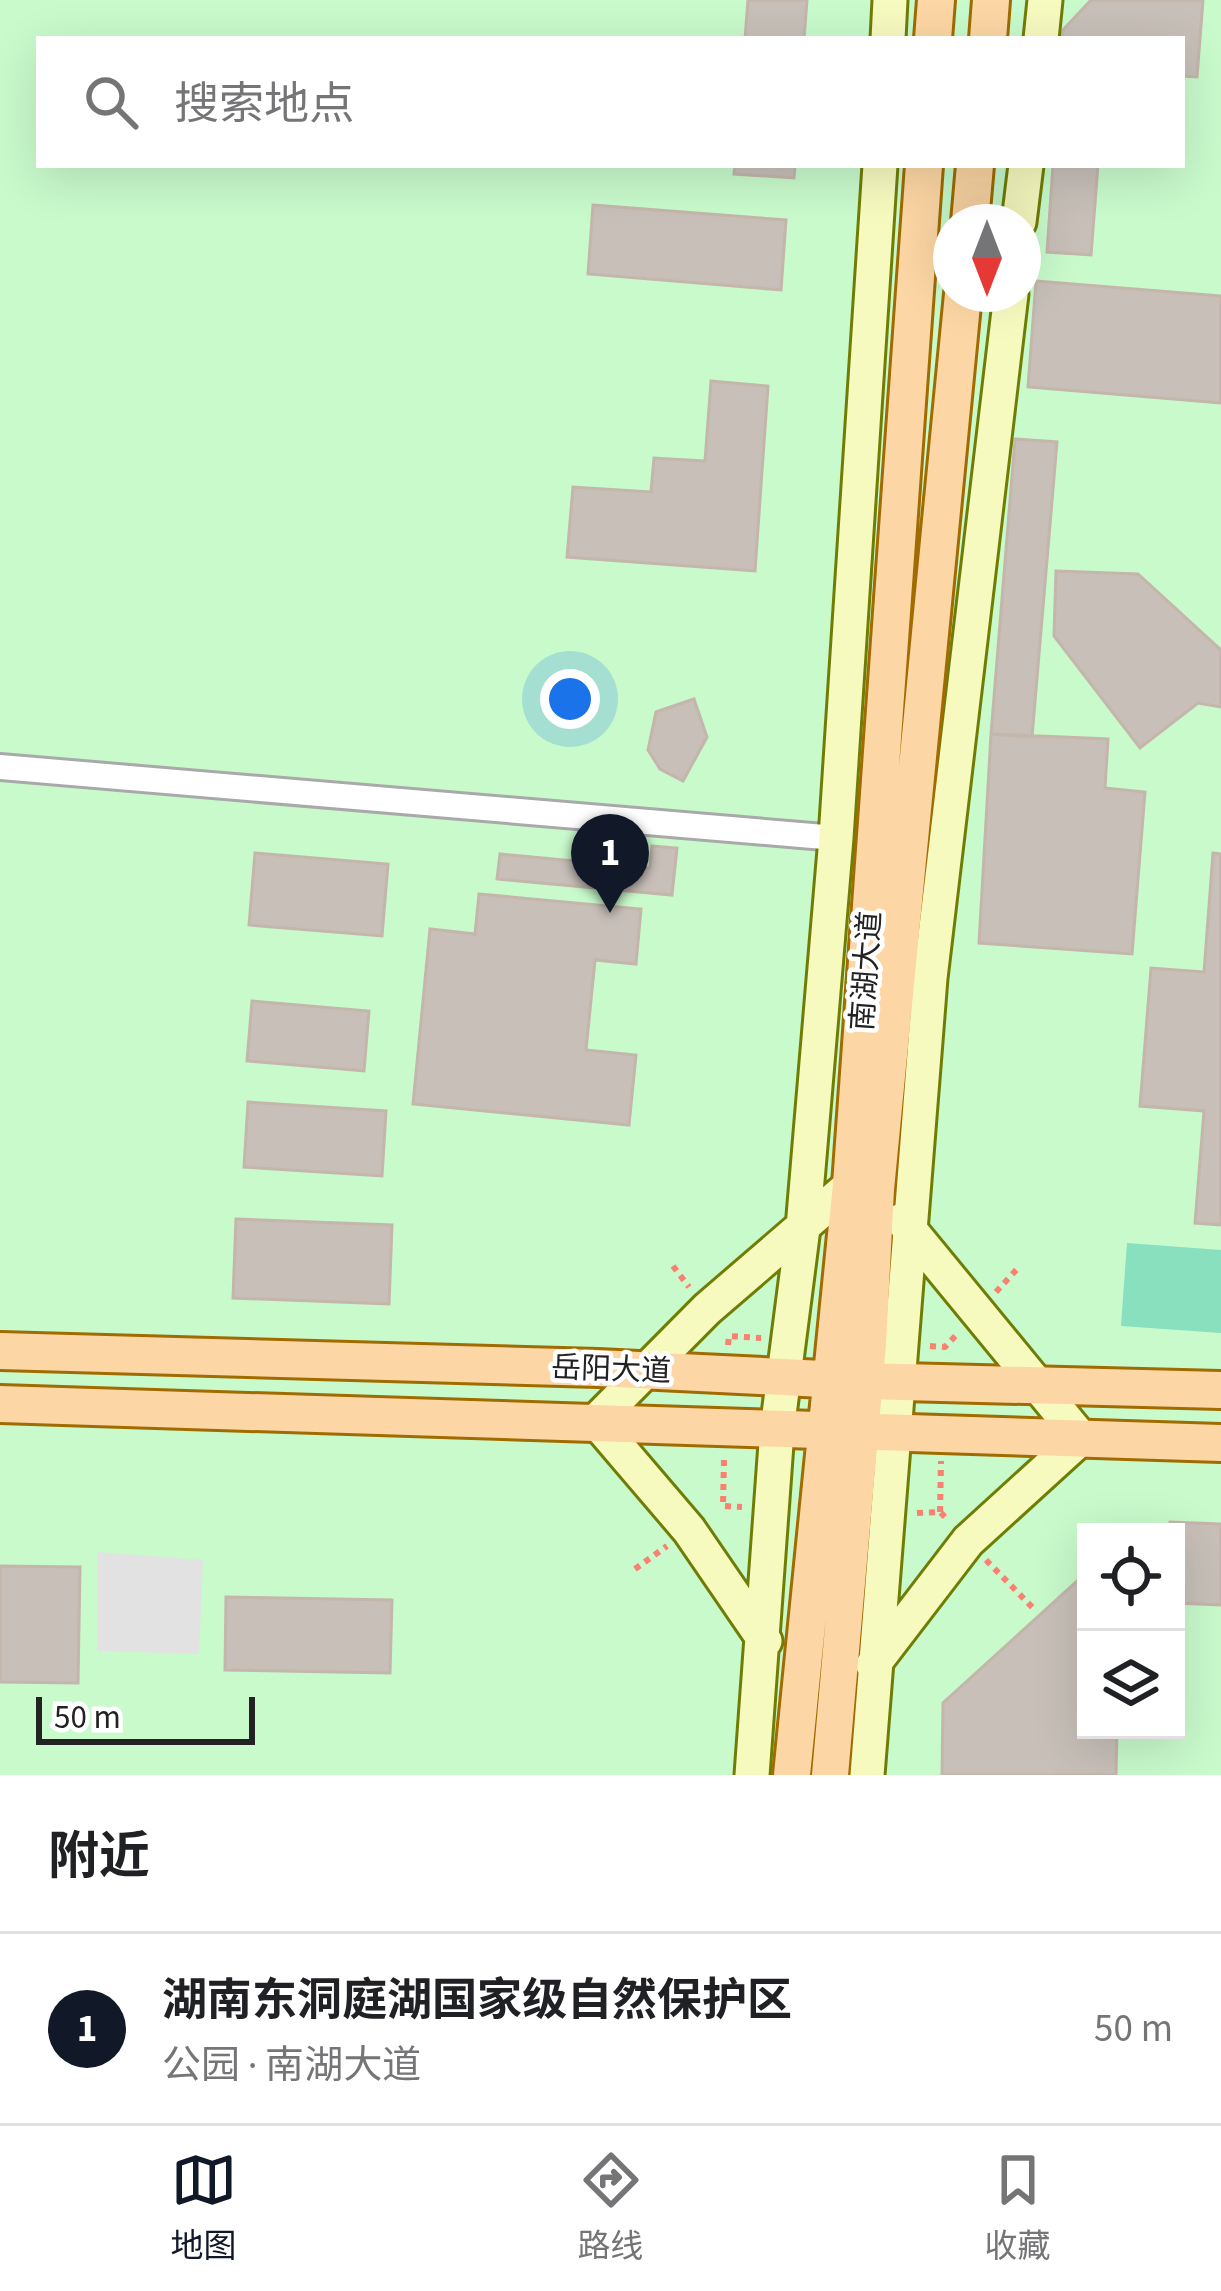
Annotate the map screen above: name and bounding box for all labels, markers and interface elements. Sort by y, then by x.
search box [36,36,1185,168]
icon: search [78,69,144,135]
text: 搜索地点 [174,73,354,137]
north arrow [933,204,1041,312]
your location [540,669,600,729]
pin: 1 [571,814,649,913]
street label: 南湖大道 [841,910,892,1032]
street label: 岳阳大道 [550,1346,672,1393]
map controls [1077,1523,1185,1739]
button: locate [1077,1523,1185,1631]
button: layers [1077,1631,1185,1739]
scale bar [36,1691,255,1744]
text: 50 m [54,1694,121,1741]
text: 附近 [48,1821,150,1893]
text: 湖南东洞庭湖国家级自然保护区 [162,1969,792,2033]
text: 1 [77,2001,97,2057]
text: 50 m [1094,2001,1173,2057]
text: 公园 · 南湖大道 [162,2038,421,2094]
tab: 地图 [171,2147,237,2270]
tab: 路线 [578,2147,644,2270]
tab: 收藏 [985,2147,1051,2270]

